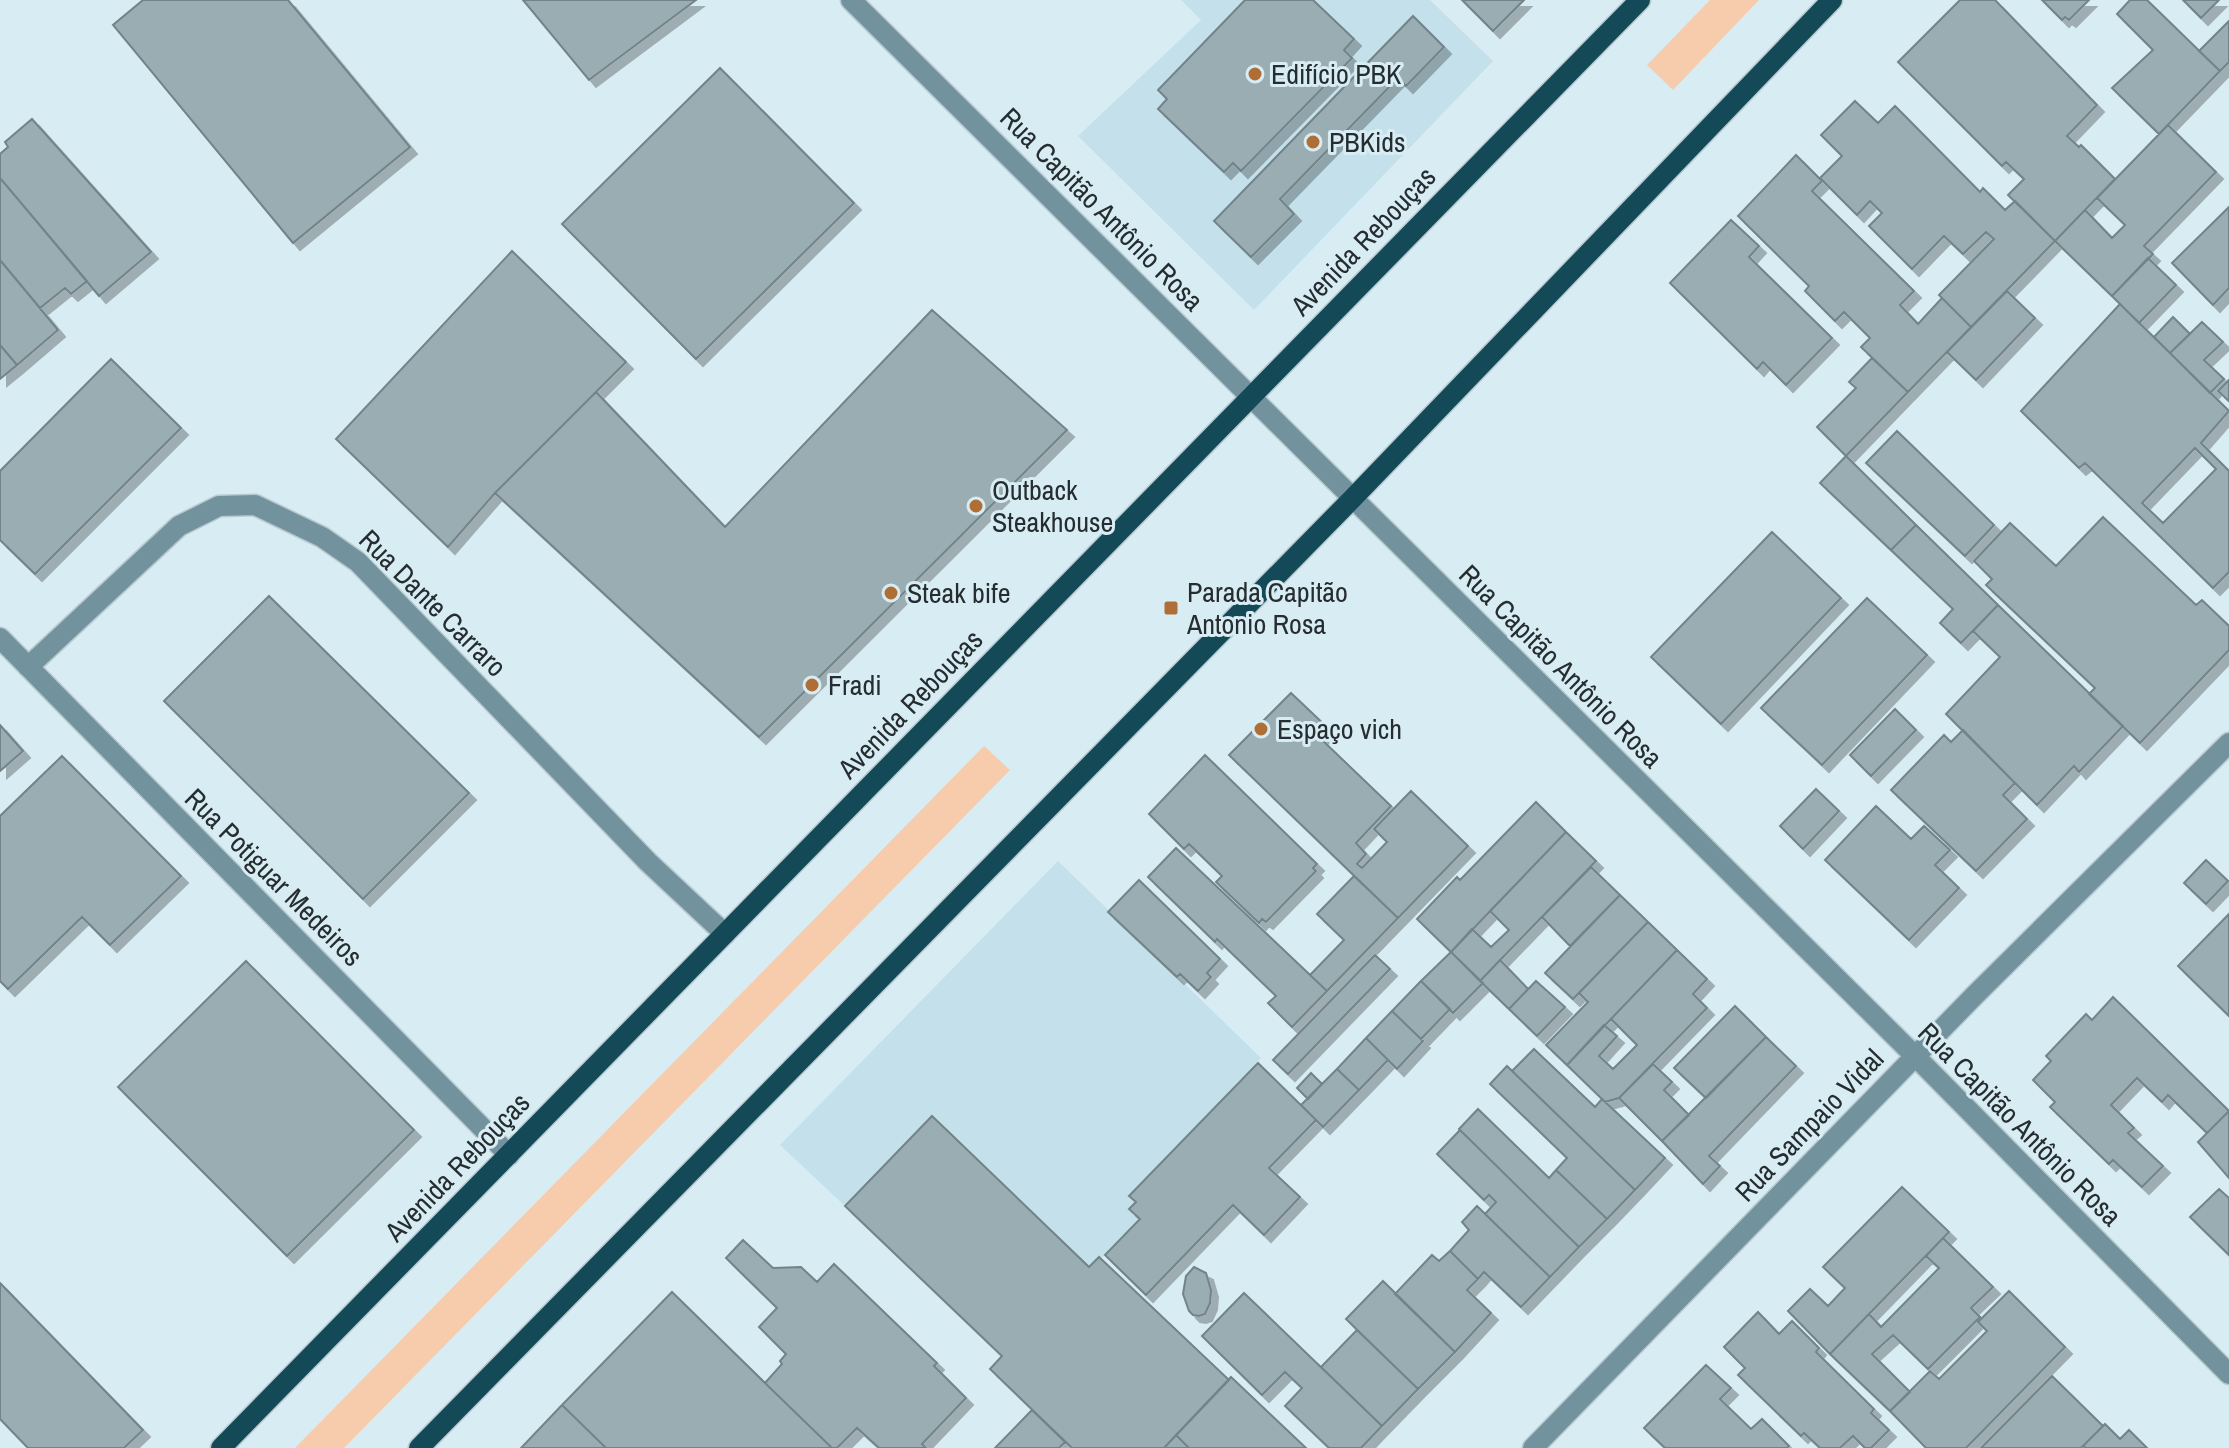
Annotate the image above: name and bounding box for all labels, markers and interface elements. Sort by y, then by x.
place label: Edifício PBK [1271,55,1401,93]
marker: Edifício PBK [1246,65,1264,83]
street label: Rua Capitão Antônio Rosa [992,99,1212,319]
place label: PBKids [1329,123,1406,161]
marker: PBKids [1304,133,1322,151]
street label: Avenida Rebouças [1281,158,1444,325]
place label: Outback Steakhouse [992,471,1113,541]
marker: Outback Steakhouse [967,497,985,515]
street label: Rua Dante Carraro [351,521,515,685]
street label: Rua Capitão Antônio Rosa [1451,556,1671,776]
place label: Parada Capitão Antonio Rosa [1186,573,1348,643]
place label: Steak bife [907,574,1010,612]
marker: Steak bife [882,584,900,602]
marker: Parada Capitão Antonio Rosa [1162,599,1180,617]
street label: Avenida Rebouças [828,621,991,788]
place label: Fradi [828,666,882,704]
marker: Fradi [803,676,821,694]
place label: Espaço vich [1277,710,1402,748]
marker: Espaço vich [1252,720,1270,738]
street label: Rua Potiguar Medeiros [177,780,371,974]
street label: Rua Capitão Antônio Rosa [1910,1014,2130,1234]
street label: Rua Sampaio Vidal [1726,1040,1892,1210]
street label: Avenida Rebouças [375,1084,538,1251]

